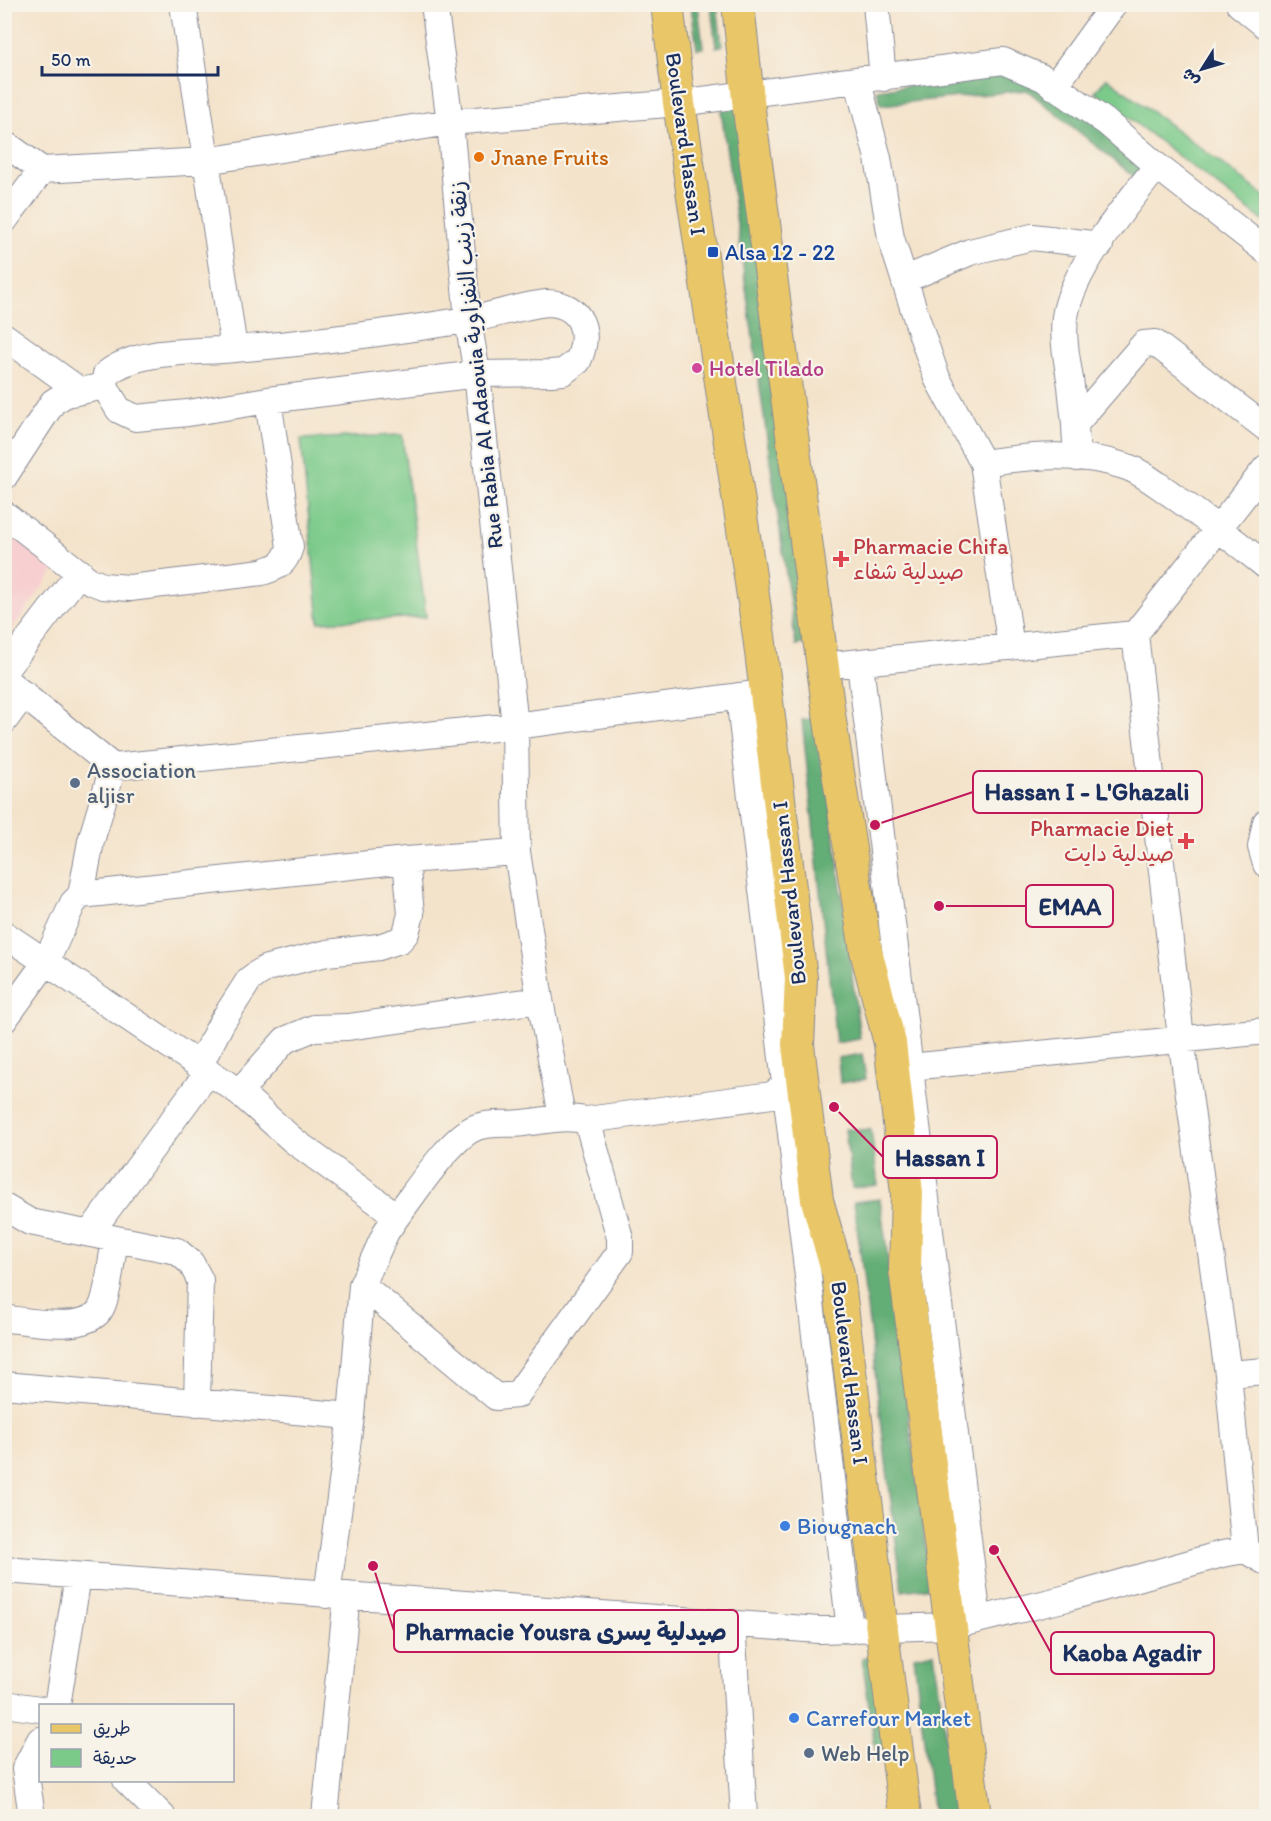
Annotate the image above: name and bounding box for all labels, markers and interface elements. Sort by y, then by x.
scale bar [42,39,218,77]
north arrow [1172,39,1232,99]
text: 50 m [51,49,91,71]
street label: Boulevard Hassan I [660,51,712,237]
text: ش [1178,65,1203,90]
place label: Jnane Fruits [491,144,609,171]
marker: Jnane Fruits [472,150,486,164]
street label: Rue Rabia Al Adaouia زنقة زينب النفزاوية [443,180,509,550]
place label: Alsa 12 - 22 [725,239,836,266]
marker: Alsa 12 - 22 [706,245,720,259]
place label: Hotel Tilado [709,355,824,382]
marker: Hotel Tilado [690,361,704,375]
place label: Pharmacie Chifa صيدلية شفاء [853,533,1009,585]
marker: Pharmacie Chifa صيدلية شفاء [834,552,848,566]
place label: Association aljisr [87,757,196,809]
callout: Hassan I - L'Ghazali [973,771,1202,813]
marker: Association aljisr [68,776,82,790]
text: Hassan I - L'Ghazali [985,777,1189,806]
street label: Boulevard Hassan I [766,800,812,986]
place label: Pharmacie Diet صيدلية دايت [1030,815,1174,867]
marker: Pharmacie Diet صيدلية دايت [1179,834,1193,848]
callout: EMAA [1026,885,1113,927]
text: EMAA [1039,892,1102,921]
callout: Hassan I [883,1136,997,1178]
text: Hassan I [895,1143,985,1172]
street label: Boulevard Hassan I [825,1280,875,1466]
place label: Biougnach [797,1513,897,1540]
marker: Biougnach [778,1519,792,1533]
callout: Pharmacie Yousra صيدلية يسرى [394,1610,738,1652]
text: Pharmacie Yousra صيدلية يسرى [405,1617,727,1646]
callout: Kaoba Agadir [1051,1632,1214,1674]
text: Kaoba Agadir [1062,1638,1202,1668]
legend [39,1704,234,1782]
place label: Carrefour Market [806,1705,971,1732]
marker: Carrefour Market [787,1711,801,1725]
text: طريق [93,1717,131,1739]
place label: Web Help [821,1740,909,1767]
marker: Web Help [802,1746,816,1760]
text: حديقة [93,1747,137,1769]

